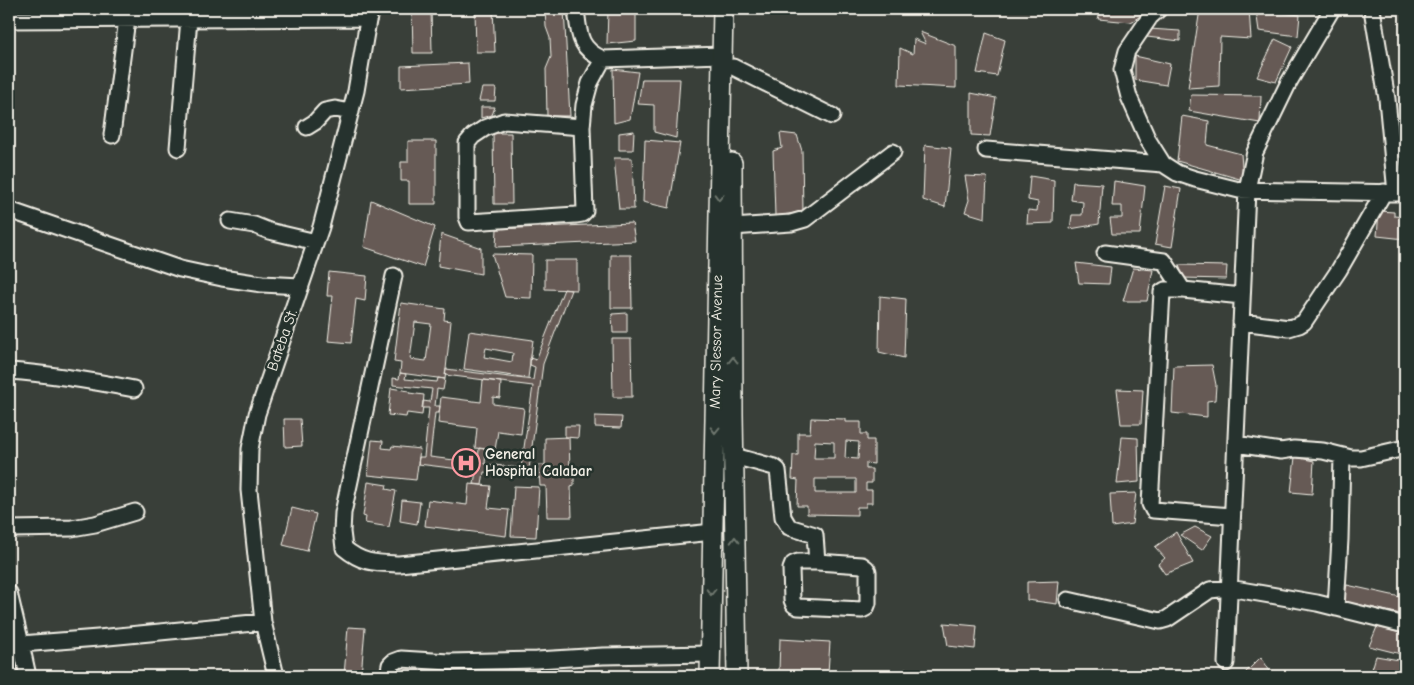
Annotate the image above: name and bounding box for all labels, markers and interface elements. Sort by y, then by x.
one-way arrow [714,194,724,202]
street label: Mary Slessor Avenue [706,274,726,409]
street label: Bateba St. [263,307,301,373]
one-way arrow [728,356,738,364]
one-way arrow [709,426,720,434]
place label: General Hospital Calabar [485,445,592,480]
hospital icon: General Hospital Calabar [451,448,481,478]
one-way arrow [730,536,740,544]
one-way arrow [706,589,717,597]

